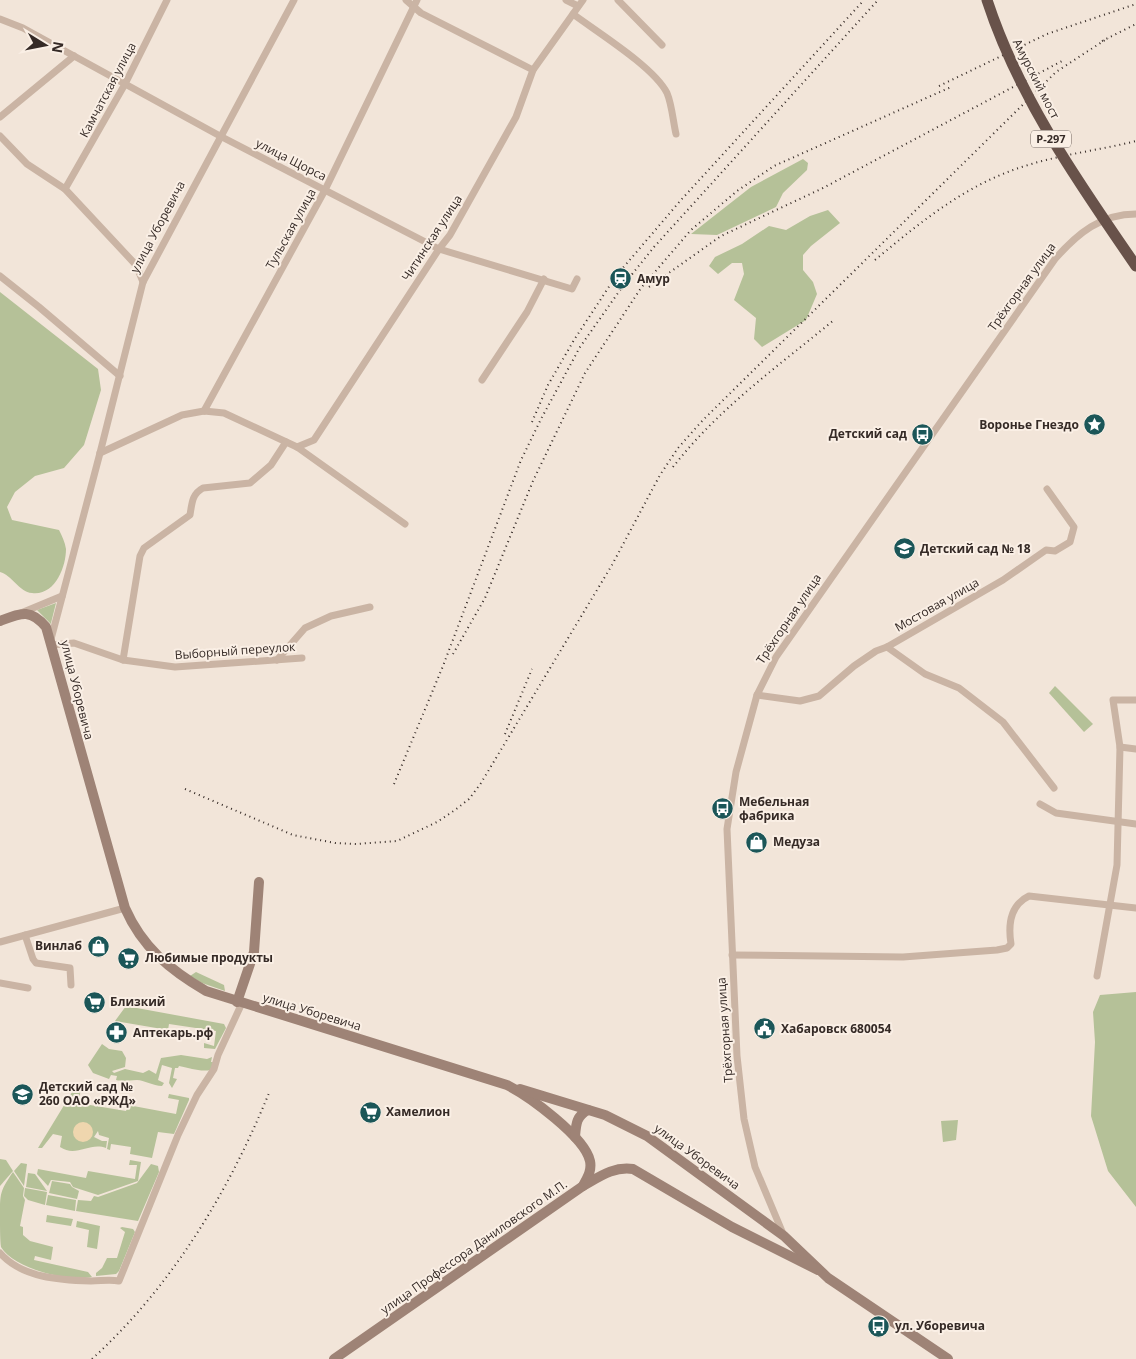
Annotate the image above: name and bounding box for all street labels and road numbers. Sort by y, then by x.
street label: Амурский мост [1009,36,1064,122]
street label: Камчатская улица [75,39,140,140]
road number: Р-297 [1031,130,1071,148]
street label: улица Щорса [253,134,329,185]
street label: улица Уборевича [126,178,189,276]
street label: Тульская улица [261,185,320,272]
street label: Читинская улица [397,191,466,284]
street label: Трёхгорная улица [984,239,1059,334]
street label: Трёхгорная улица [752,570,825,667]
street label: Мостовая улица [892,574,982,636]
street label: улица Уборевича [57,638,98,741]
street label: Выборный переулок [174,638,297,663]
street label: Трёхгорная улица [712,977,737,1083]
street label: улица Уборевича [261,988,363,1035]
street label: улица Уборевича [651,1120,744,1193]
street label: улица Профессора Даниловского М.П. [377,1175,570,1318]

